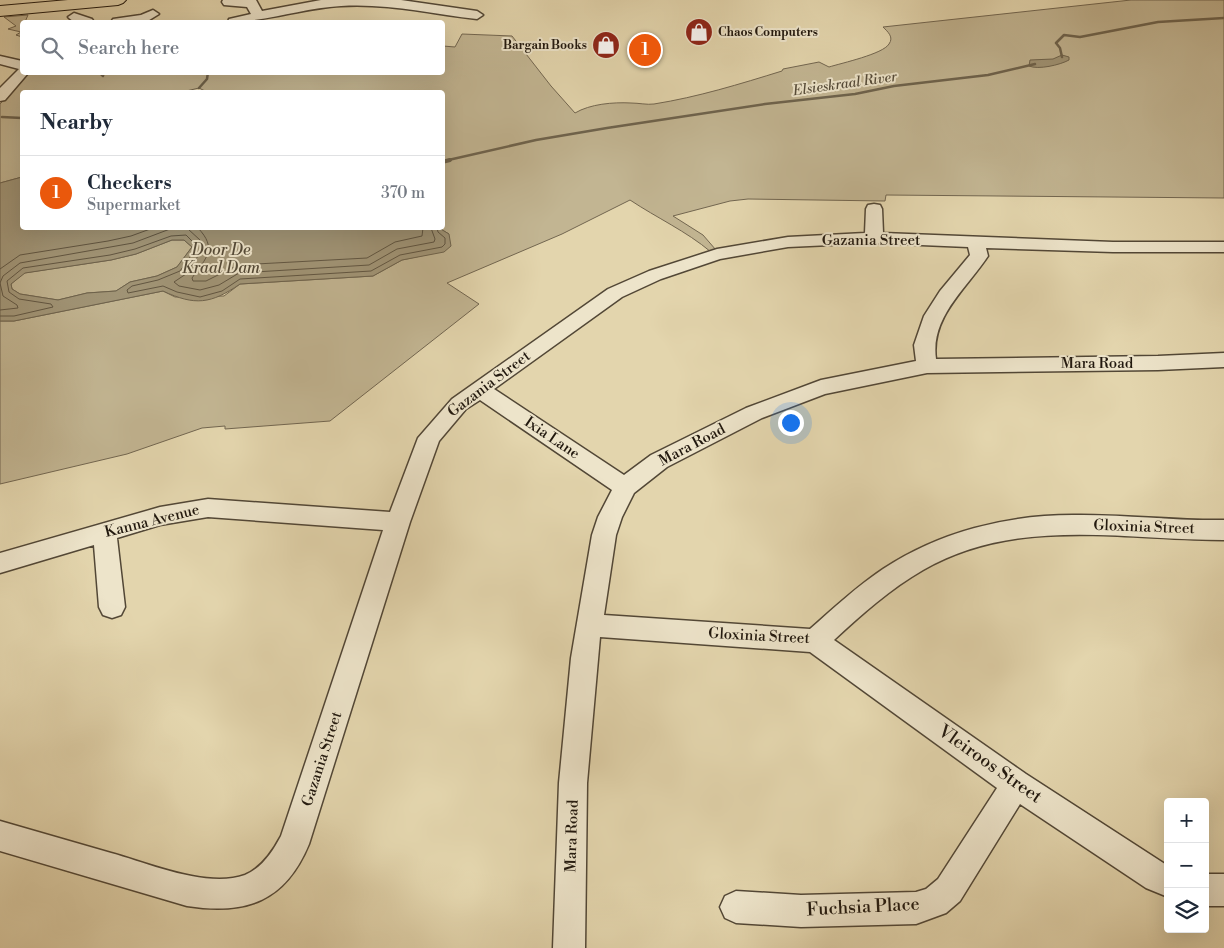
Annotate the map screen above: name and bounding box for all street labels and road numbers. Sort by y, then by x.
street label: Gazania Street [822,231,921,250]
street label: Gazania Street [444,346,535,421]
street label: Mara Road [1061,354,1134,373]
street label: Ixia Lane [521,413,583,463]
street label: Mara Road [655,419,729,470]
street label: Kanna Avenue [103,500,201,542]
street label: Gloxinia Street [1093,516,1196,538]
street label: Gloxinia Street [708,624,811,648]
street label: Gazania Street [298,708,347,809]
street label: Vleiroos Street [933,719,1047,809]
street label: Mara Road [561,799,583,873]
street label: Fuchsia Place [806,893,920,921]

